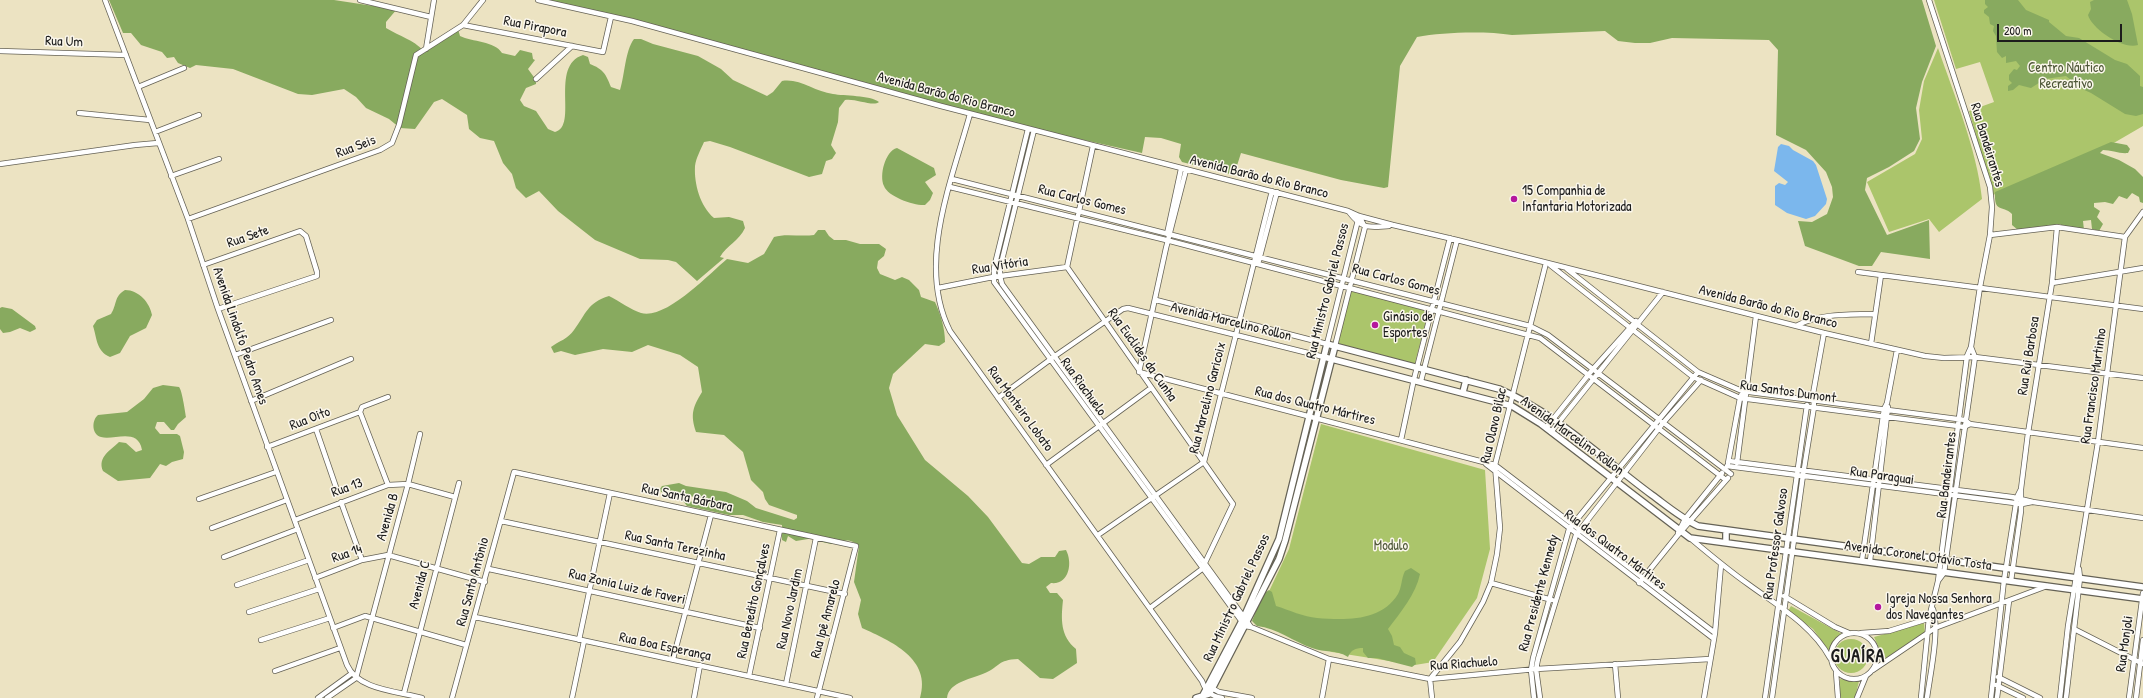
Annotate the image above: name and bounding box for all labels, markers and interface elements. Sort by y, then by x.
street label: Rua Pirapora [502,13,568,41]
scale bar [1999,16,2124,42]
text: 200 m [2004,22,2031,39]
street label: Rua Um [45,33,83,51]
park label: Centro Náutico Recreativo [2028,60,2104,92]
street label: Avenida Barão do Rio Branco [875,69,1017,121]
street label: Rua Bandeirantes [1966,101,2008,189]
street label: Rua Seis [334,132,378,162]
street label: Avenida Barão do Rio Branco [1188,152,1330,202]
street label: Rua Carlos Gomes [1036,181,1128,219]
place label: 15 Companhia de Infantaria Motorizada [1522,183,1631,216]
marker: 15 Companhia de Infantaria Motorizada [1509,194,1519,204]
street label: Rua Ministro Gabriel Passos [1303,221,1353,361]
street label: Rua Sete [225,222,271,252]
street label: Rua Vitória [971,253,1029,279]
street label: Rua Carlos Gomes [1350,260,1442,300]
street label: Avenida Lindolfo Pedro Ames [209,265,271,407]
street label: Avenida Barão do Rio Branco [1697,282,1839,332]
street label: Avenida Marcelino Rollon [1169,299,1293,345]
street label: Rua Euclides da Cunha [1104,305,1180,405]
place label: Ginásio de Esportes [1383,309,1433,342]
street label: Rua Rui Barbosa [2015,316,2043,396]
marker: Ginásio de Esportes [1370,320,1380,330]
street label: Rua Francisco Murtinho [2078,327,2110,445]
street label: Rua Marcelino Garicoix [1186,341,1230,455]
street label: Rua Riachuelo [1056,355,1110,419]
street label: Rua Monteiro Lobato [983,363,1057,455]
street label: Rua Santos Dumont [1739,377,1837,407]
street label: Rua dos Quatro Mártires [1253,383,1377,429]
street label: Rua Olavo Bilac [1477,387,1511,465]
street label: Avenida Marcelino Rollon [1517,393,1627,479]
street label: Rua Oito [287,404,333,434]
street label: Rua Bandeirantes [1933,431,1961,519]
street label: Rua Paraguai [1849,463,1915,489]
street label: Rua 13 [329,475,365,501]
street label: Rua Santa Bárbara [640,480,734,516]
street label: Rua Professor Galvoso [1760,487,1792,601]
street label: Avenida B [373,491,403,543]
street label: Rua dos Quatro Mártires [1561,506,1669,594]
street label: Rua Santa Terezinha [623,527,727,565]
street label: Rua Ministro Gabriel Passos [1200,531,1274,665]
street label: Rua Presidente Kennedy [1515,533,1563,653]
street label: Rua Santo Antônio [453,536,493,628]
street label: Avenida Coronel Otávio Tosta [1843,537,1993,575]
park label: Modulo [1374,538,1408,554]
street label: Rua 14 [330,541,364,567]
street label: Rua Benedito Gonçalves [734,542,774,660]
street label: Avenida C [406,559,434,611]
street label: Rua Zonia Luiz de Faveri [567,565,687,609]
street label: Rua Novo Jardim [773,567,807,651]
street label: Rua Ipê Amarelo [807,578,845,660]
place label: Igreja Nossa Senhora dos Navegantes [1886,591,1992,624]
marker: Igreja Nossa Senhora dos Navegantes [1873,602,1883,612]
street label: Rua Monjoli [2113,615,2137,673]
street label: Rua Boa Esperança [618,629,712,665]
district label: GUAÍRA [1831,646,1885,668]
street label: Rua Riachuelo [1430,653,1498,675]

